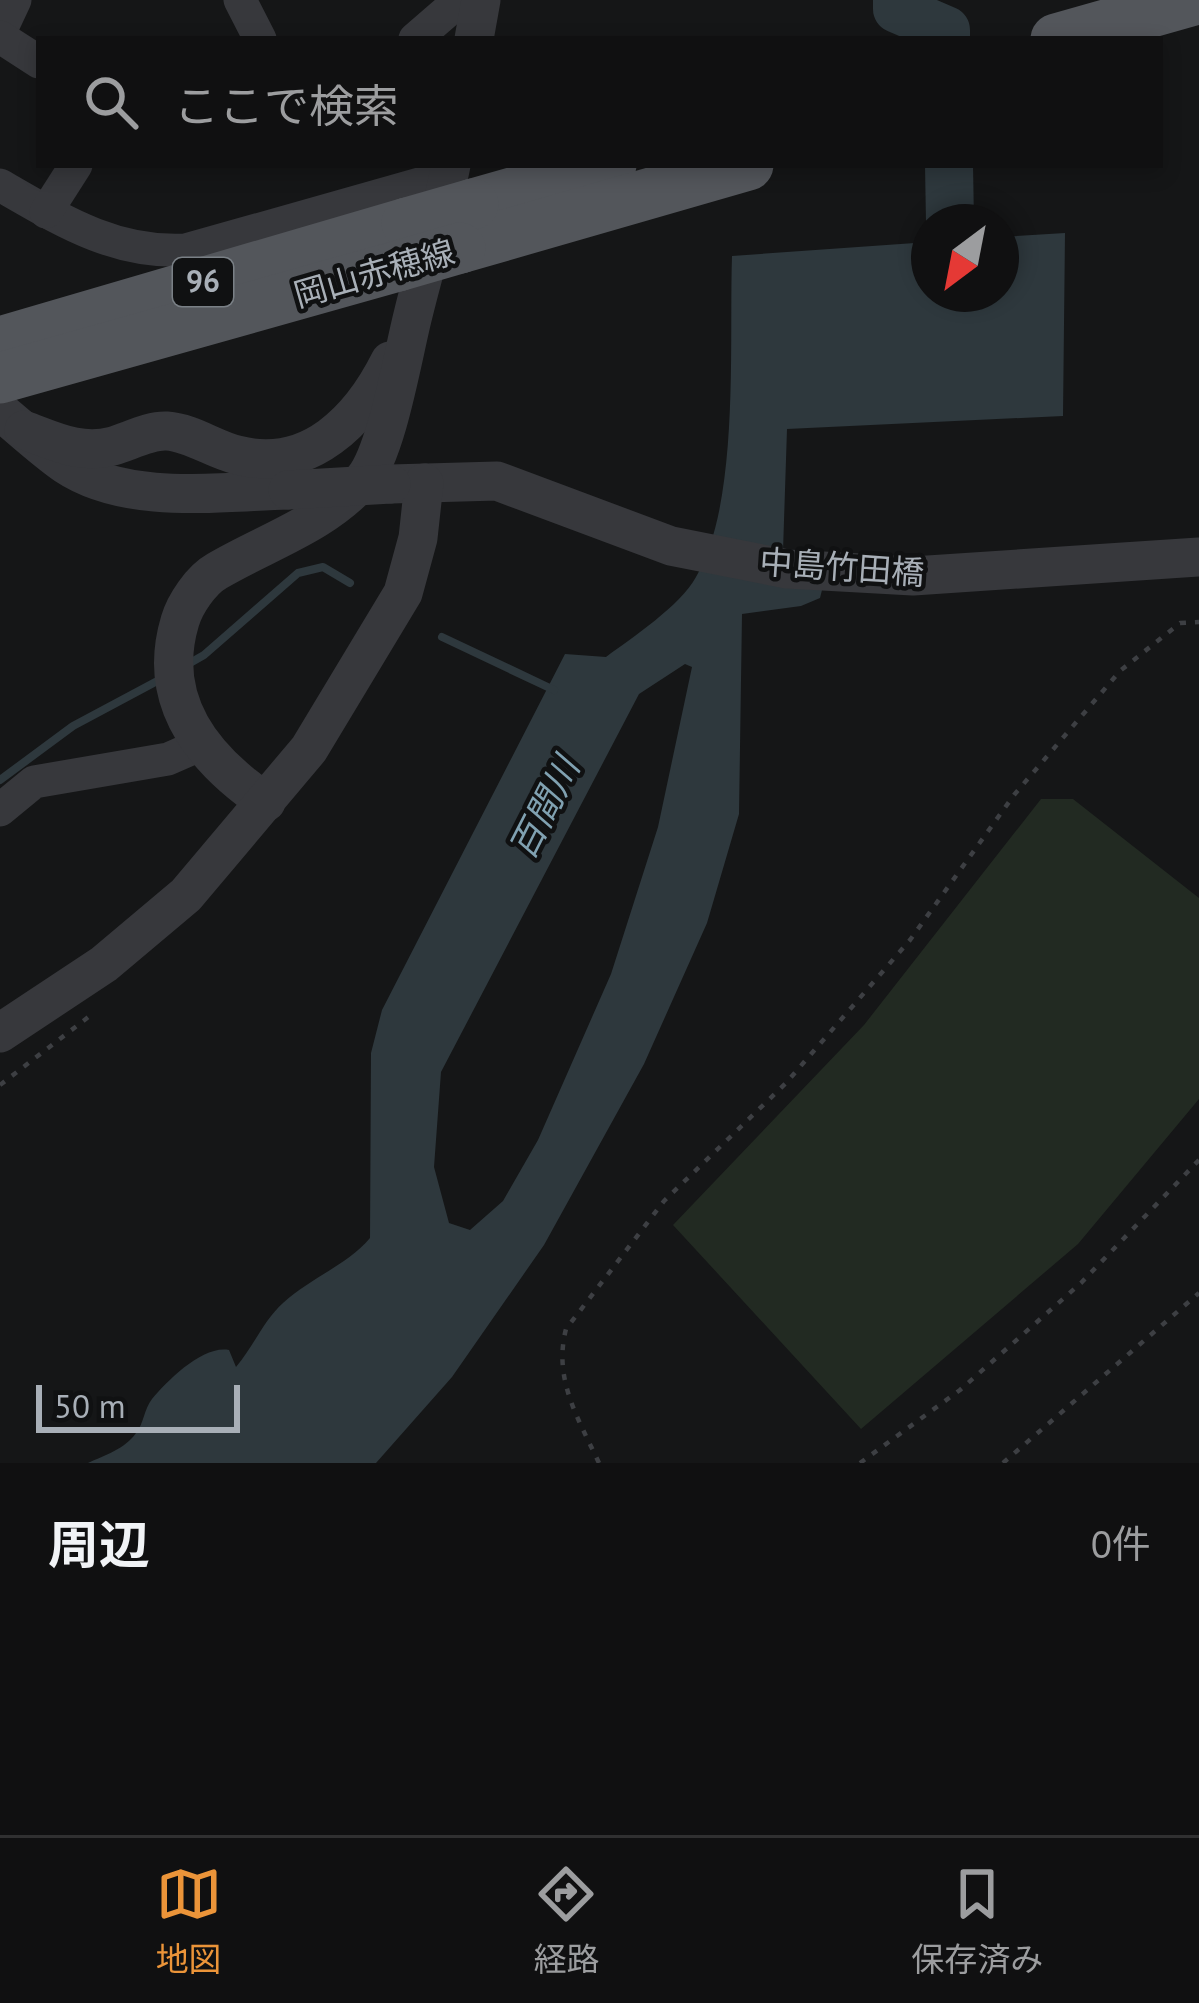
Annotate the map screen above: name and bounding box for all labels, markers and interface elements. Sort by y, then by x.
search box [36,36,1163,168]
icon: search [78,69,144,135]
text: ここで検索 [174,76,399,134]
north arrow [911,204,1019,312]
street label: 岡山赤穂線 [289,229,459,316]
road number: 96 [173,258,233,306]
street label: 中島竹田橋 [758,539,926,594]
water label: 百間川 [498,745,591,867]
scale bar [36,1379,240,1432]
text: 50 m [54,1384,126,1427]
text: 周辺 [48,1511,150,1577]
text: 0件 [1091,1518,1151,1569]
tab: 地図 [156,1861,222,1981]
tab: 経路 [533,1861,599,1981]
tab: 保存済み [911,1861,1043,1981]

